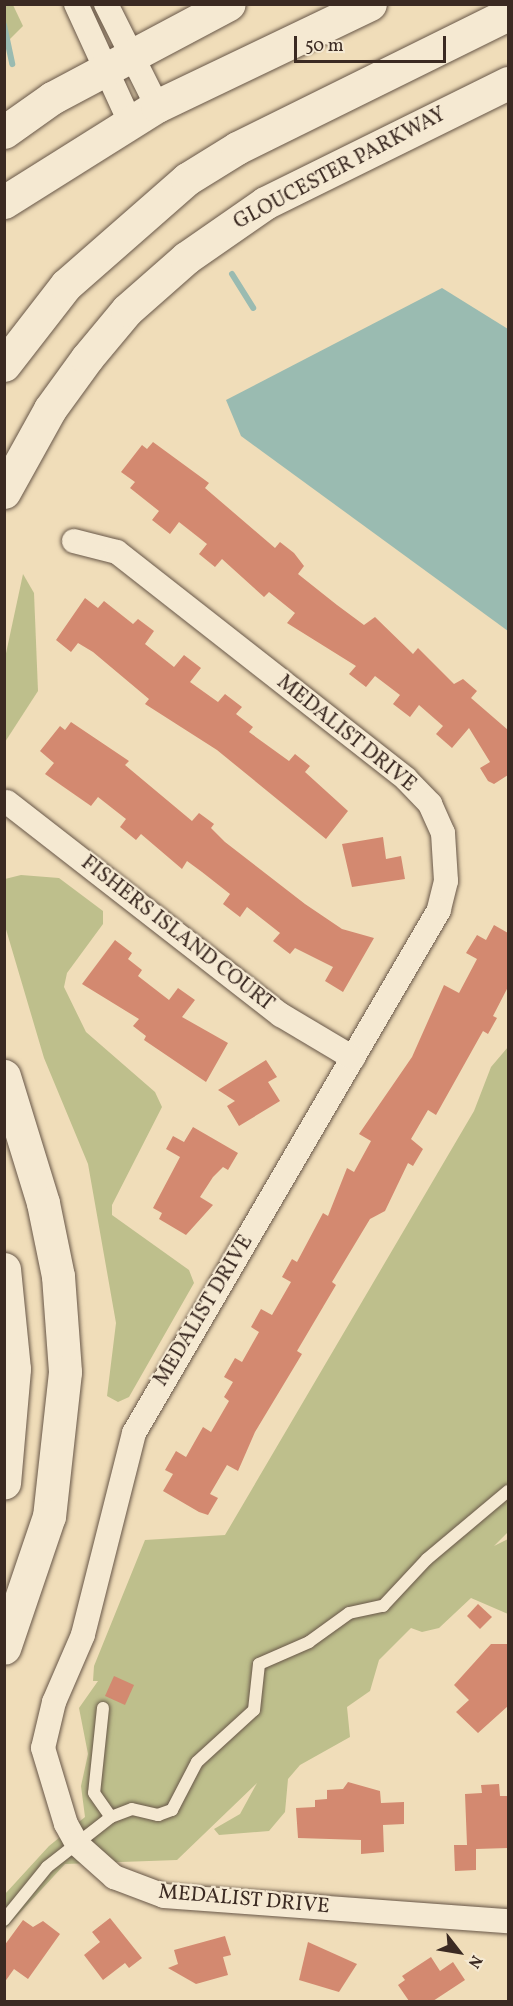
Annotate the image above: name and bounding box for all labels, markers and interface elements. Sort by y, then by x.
scale bar [297,24,448,62]
text: 50 m [305,34,344,59]
street label: GLOUCESTER PARKWAY [230,102,450,236]
street label: MEDALIST DRIVE [271,670,421,798]
street label: FISHERS ISLAND COURT [75,851,279,1017]
street label: MEDALIST DRIVE [149,1231,259,1391]
street label: MEDALIST DRIVE [157,1880,331,1920]
north arrow [429,1922,489,1982]
text: N [462,1951,487,1972]

